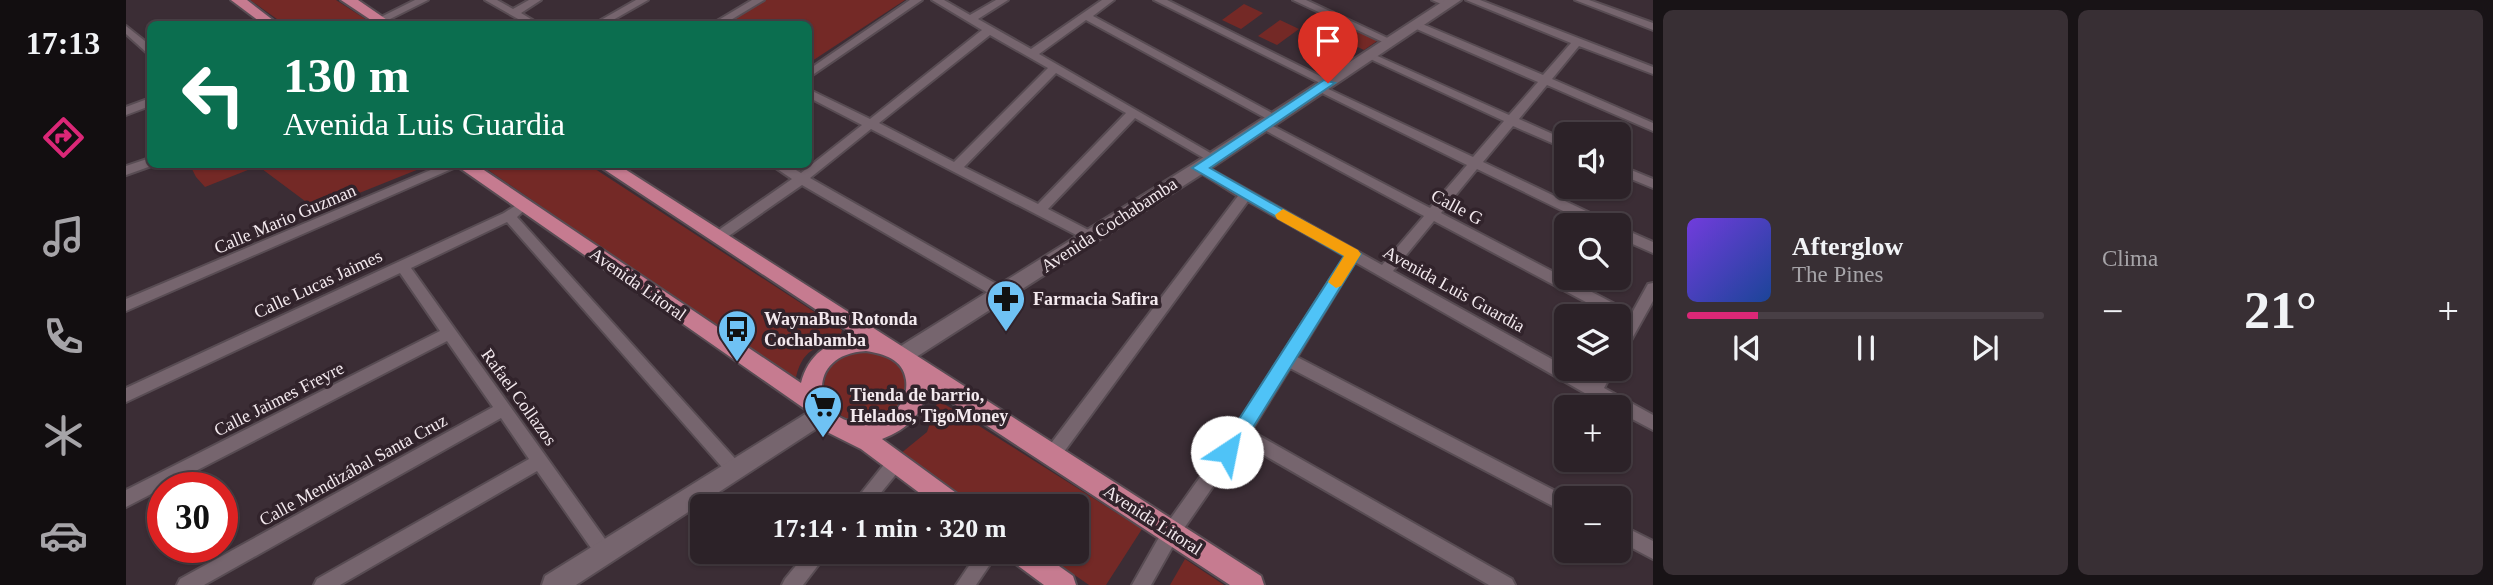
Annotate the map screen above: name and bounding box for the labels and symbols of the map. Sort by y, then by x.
pin [1298,11,1358,83]
street label: Avenida Cochabamba [1037,174,1181,276]
street label: Calle Mario Guzman [211,180,359,258]
street label: Calle G [1428,185,1486,229]
street label: Avenida Luis Guardia [1380,242,1528,336]
street label: Avenida Litoral [586,243,690,325]
street label: Calle Lucas Jaimes [251,246,385,322]
pharmacy icon: Farmacia Safira [985,278,1027,333]
place label: Farmacia Safira [1033,289,1158,309]
bus stop icon: WaynaBus Rotonda Cochabamba [716,308,758,363]
place label: WaynaBus Rotonda Cochabamba [764,309,918,350]
street label: Rafael Collazos [477,345,561,449]
street label: Calle Jaimes Freyre [211,358,347,440]
supermarket icon: Tienda de barrio, Helados, TigoMoney [802,384,844,439]
place label: Tienda de barrio, Helados, TigoMoney [850,385,1008,426]
street label: Calle Mendizábal Santa Cruz [256,410,450,530]
position arrow [1190,415,1264,489]
speed limit sign: 30 [147,472,238,563]
street label: Avenida Litoral [1100,481,1206,559]

